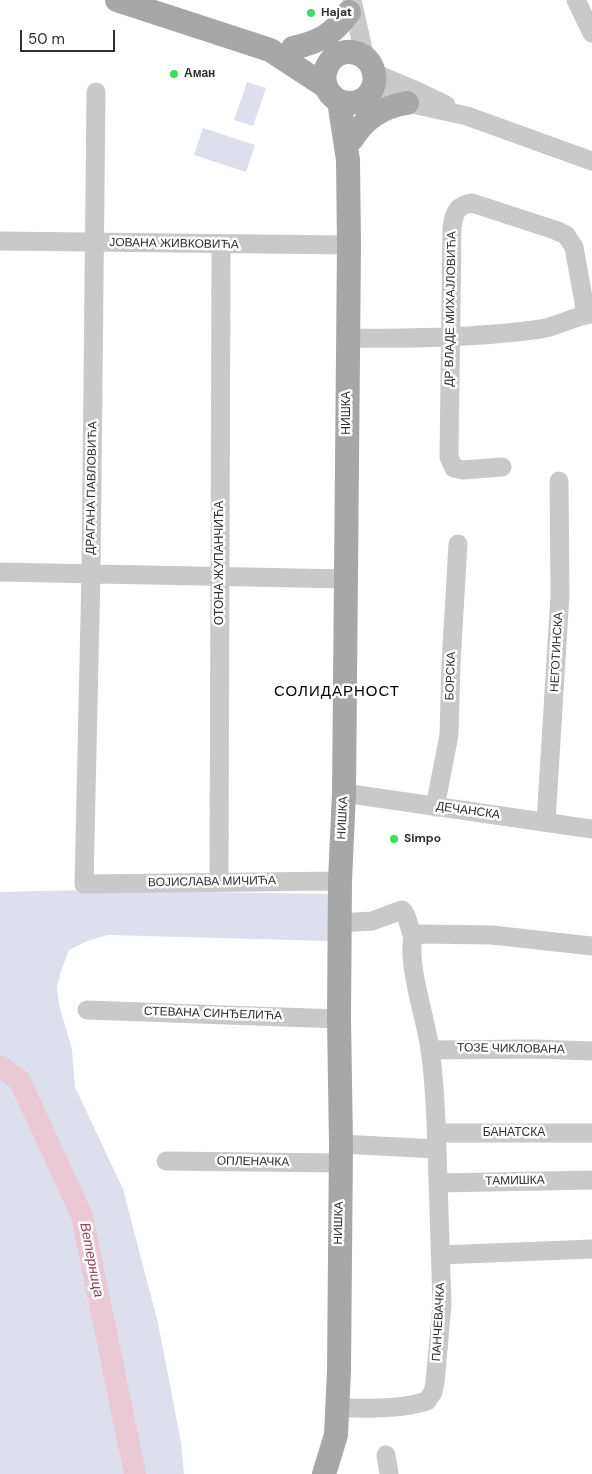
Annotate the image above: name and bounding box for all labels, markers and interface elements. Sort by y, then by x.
place label: Hajat [321,6,352,20]
marker: Hajat [305,7,317,19]
scale bar [22,20,118,52]
text: 50 m [28,29,65,49]
place label: Аман [184,67,215,81]
marker: Аман [168,68,180,80]
street label: ДР ВЛАДЕ МИХАЈЛОВИЋА [442,231,460,387]
street label: ЈОВАНА ЖИВКОВИЋА [109,236,239,252]
street label: НИШКА [340,391,354,435]
street label: ДРАГАНА ПАВЛОВИЋА [84,421,100,555]
street label: ОТОНА ЖУПАНЧИЋА [213,501,227,625]
street label: НЕГОТИНСКА [548,612,566,692]
street label: БОРСКА [443,651,459,701]
district label: СОЛИДАРНОСТ [273,683,401,701]
street label: НИШКА [335,796,351,840]
street label: ДЕЧАНСКА [435,799,501,823]
place label: Simpo [404,832,441,846]
marker: Simpo [388,833,400,845]
street label: ВОЈИСЛАВА МИЧИЋА [148,874,276,890]
street label: СТЕВАНА СИНЂЕЛИЋА [144,1004,282,1024]
street label: ТОЗЕ ЧИКЛОВАНА [457,1041,565,1057]
street label: БАНАТСКА [483,1126,545,1140]
street label: ОПЛЕНАЧКА [217,1154,289,1170]
street label: ТАМИШКА [485,1173,545,1189]
street label: НИШКА [331,1201,347,1245]
water label: Ветерница [76,1221,106,1299]
street label: ПАНЧЕВАЧКА [430,1282,448,1362]

